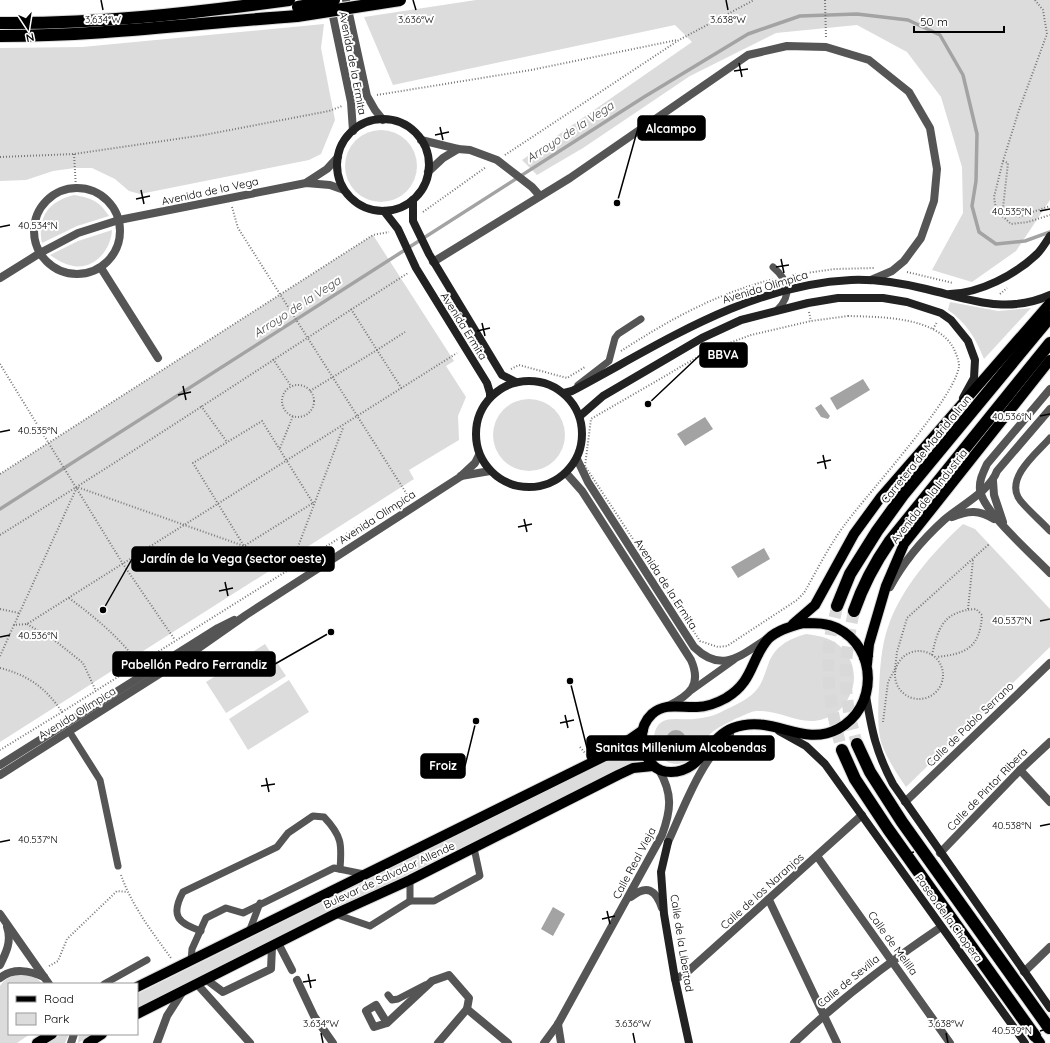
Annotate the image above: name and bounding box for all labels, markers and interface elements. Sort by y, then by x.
north arrow [8,8,48,48]
scale bar [914,8,1004,34]
street label: Avenida de la Ermita [336,10,370,116]
text: 3.634°W [85,13,121,26]
text: 3.636°W [398,13,434,26]
text: 3.638°W [710,13,746,26]
text: 50 m [920,14,948,29]
text: N [25,30,35,45]
water label: Arroyo de la Vega [523,97,617,165]
callout: Alcampo [638,116,705,140]
text: Alcampo [646,121,697,136]
street label: Avenida de la Vega [160,174,260,208]
text: 40.535°N [992,205,1032,218]
text: 40.534°N [18,219,58,232]
street label: Avenida Olímpica [721,267,809,307]
water label: Arroyo de la Vega [250,272,344,340]
street label: Avenida Ermita [438,290,490,362]
callout: BBVA [700,343,747,367]
text: BBVA [707,347,739,362]
street label: Carretera de Madrid a Irun [878,392,974,506]
text: 40.536°N [992,410,1032,423]
text: 40.535°N [18,424,58,437]
street label: Avenida de la Industria [888,446,970,546]
street label: Avenida Olímpica [336,487,418,547]
street label: Avenida de la Ermita [631,536,701,632]
callout: Jardín de la Vega (sector oeste) [132,547,334,571]
text: Jardín de la Vega (sector oeste) [140,551,326,566]
text: 40.537°N [992,614,1032,627]
text: 40.536°N [18,629,58,642]
callout: Pabellón Pedro Ferrandiz [113,652,275,676]
text: Pabellón Pedro Ferrandiz [121,657,267,672]
street label: Calle de Pablo Serrano [923,678,1017,769]
street label: Avenida Olímpica [36,684,118,742]
callout: Sanitas Millenium Alcobendas [587,736,774,760]
text: Sanitas Millenium Alcobendas [596,740,767,755]
street label: Calle de Pintor Ribera [944,745,1030,833]
callout: Froiz [421,754,465,778]
text: Froiz [429,758,457,773]
text: 40.538°N [992,819,1032,832]
street label: Calle Real Vieja [609,825,659,901]
text: 40.537°N [18,833,58,846]
street label: Bulevar de Salvador Allende [321,838,457,912]
street label: Calle de los Naranjos [717,850,807,932]
street label: Paseo de la Chopera [912,871,986,965]
street label: Calle de la Libertad [667,893,697,993]
street label: Calle de Melilla [865,908,921,978]
street label: Calle de Sevilla [814,952,882,1010]
legend [8,983,138,1035]
text: Road [44,991,74,1006]
text: Park [44,1011,69,1026]
text: 3.634°W [303,1017,339,1030]
text: 3.636°W [615,1017,651,1030]
text: 3.638°W [928,1017,964,1030]
text: 40.539°N [992,1024,1032,1037]

